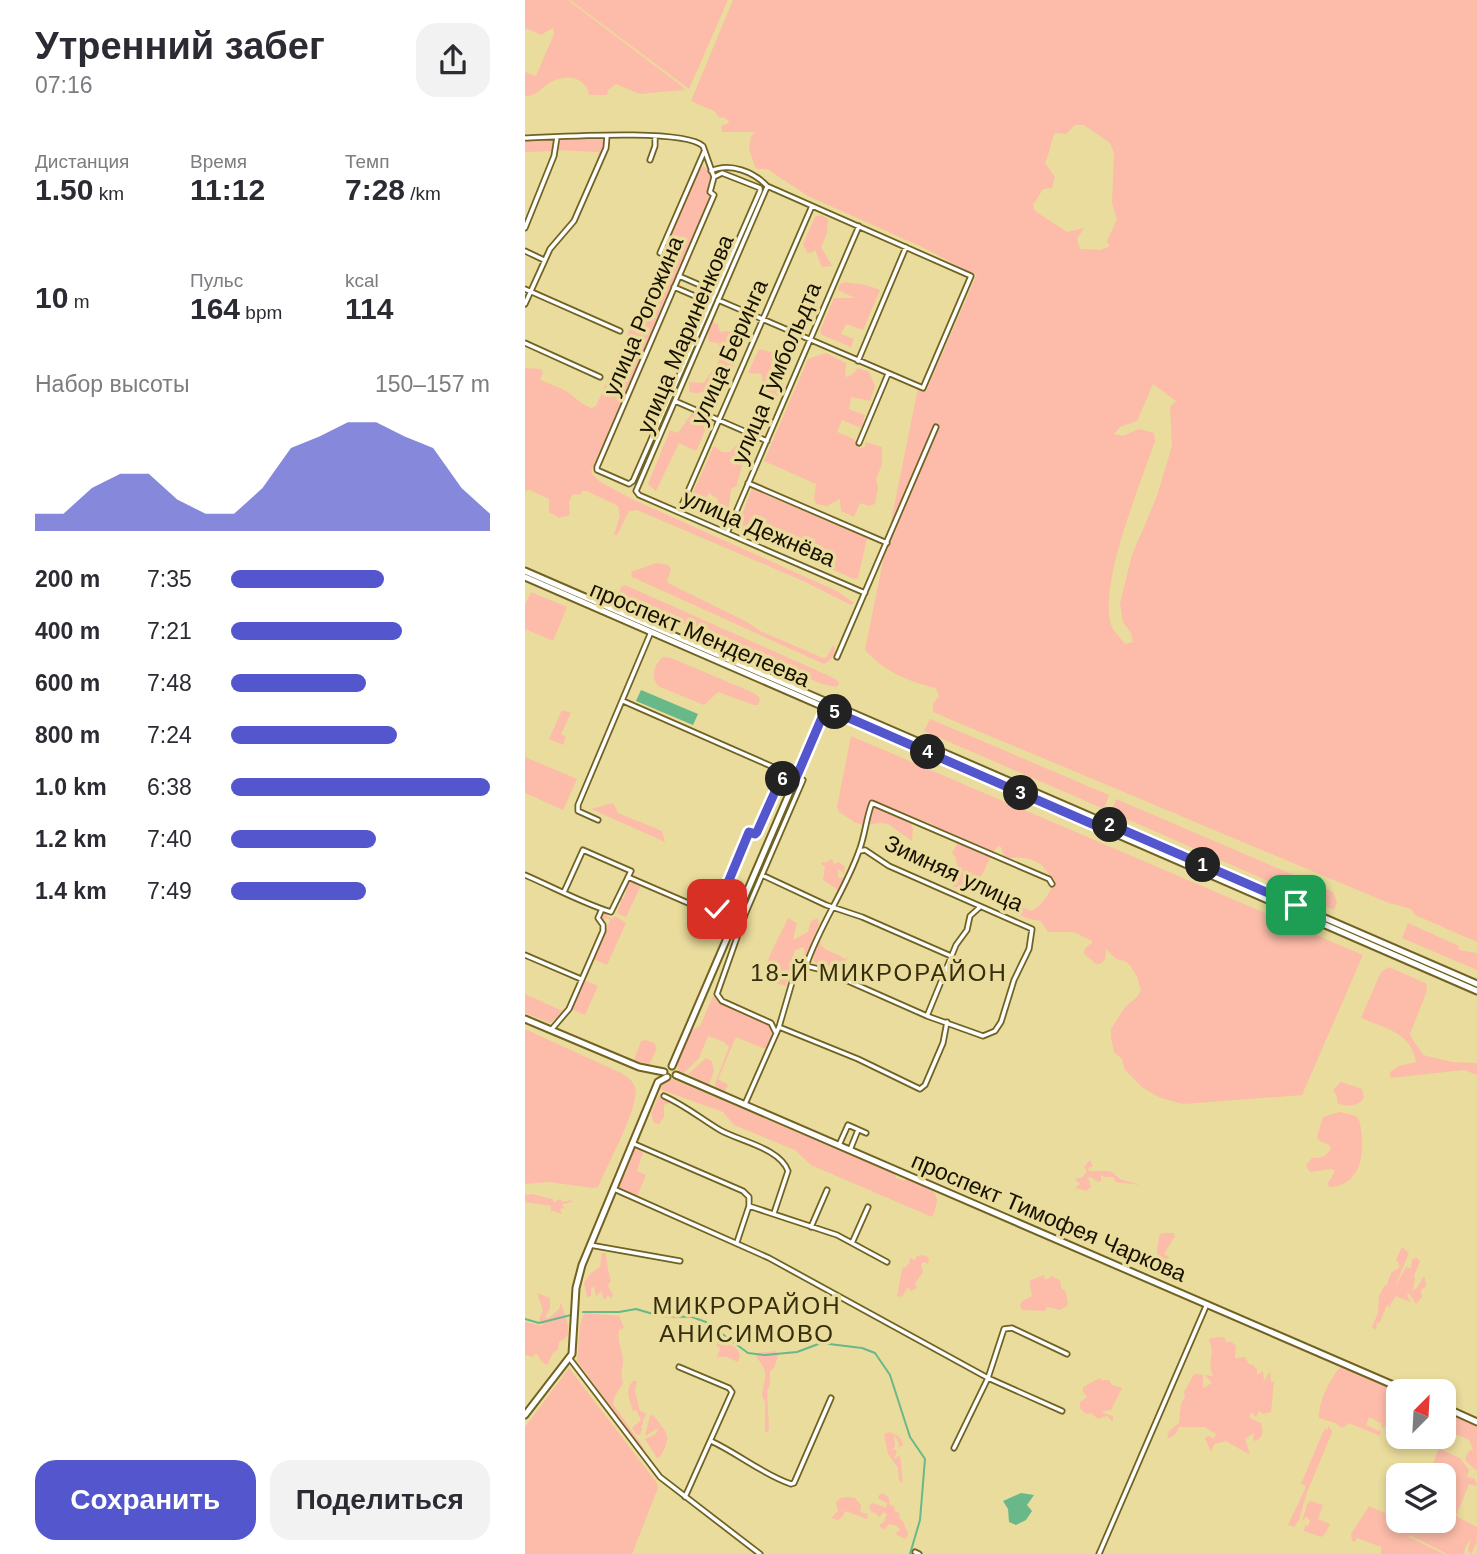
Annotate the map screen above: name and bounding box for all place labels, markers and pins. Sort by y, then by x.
pin: 5 [817,694,853,730]
pin: 4 [911,734,945,770]
pin: 6 [765,762,801,796]
pin: 3 [1003,776,1039,810]
pin: 2 [1093,808,1127,842]
pin: 1 [1185,848,1221,882]
pin [1266,875,1326,935]
pin [687,879,747,939]

